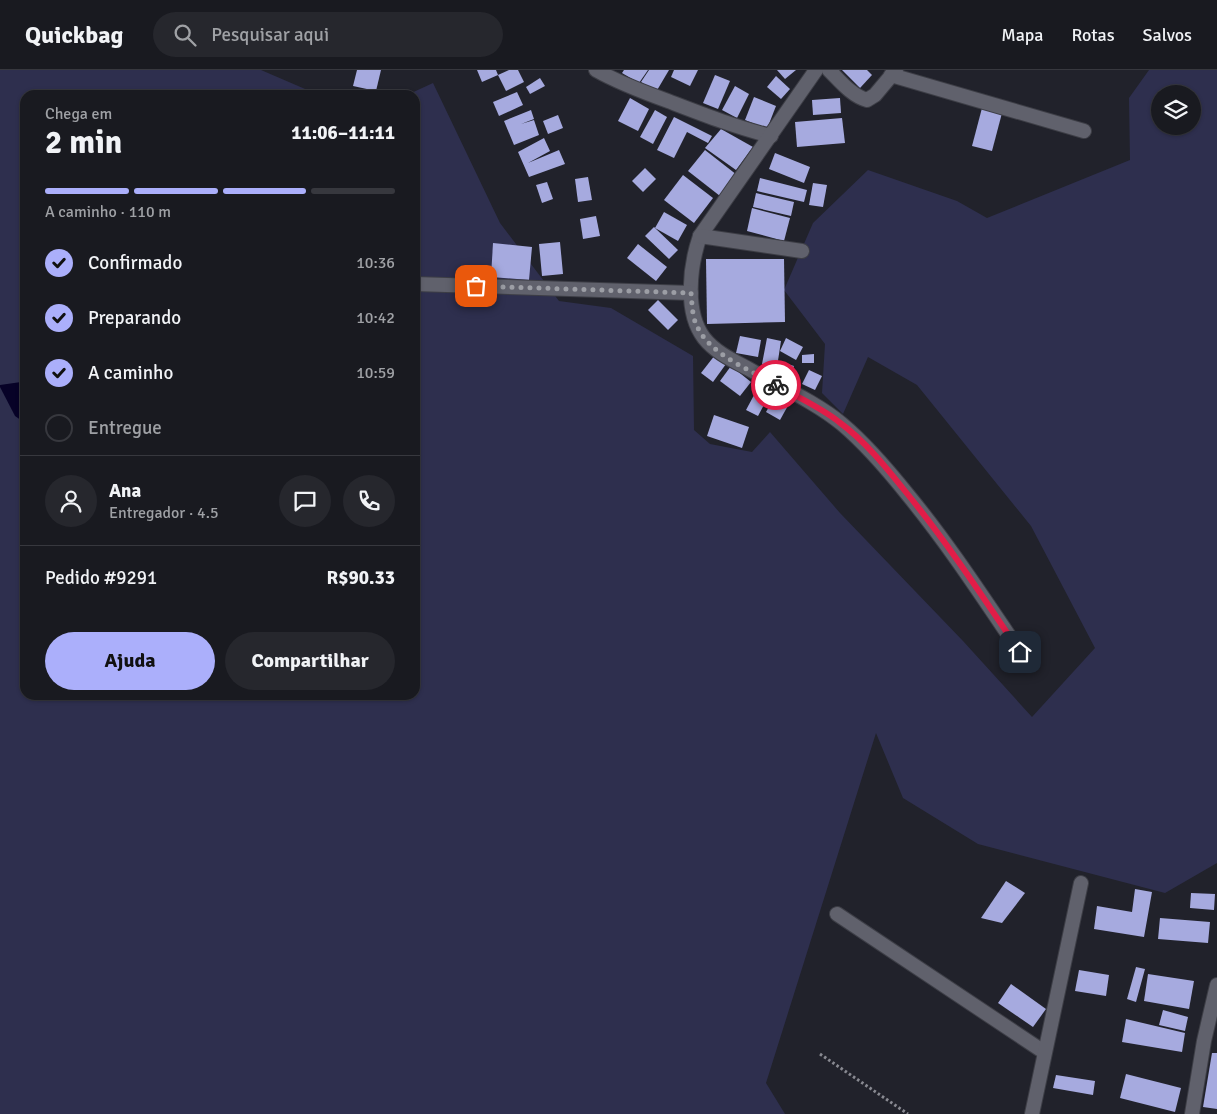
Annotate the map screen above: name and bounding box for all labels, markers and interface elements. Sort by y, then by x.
search box [153,12,503,57]
text: Quickbag [25,20,123,50]
icon: search [171,21,199,49]
text: Pesquisar aqui [211,23,329,47]
text: Mapa [1001,24,1044,46]
text: Rotas [1072,24,1115,46]
text: Salvos [1143,24,1192,46]
map controls [1151,85,1201,135]
button: layers [1151,85,1201,135]
text: Chega em [45,104,112,124]
text: 11:06–11:11 [291,121,395,145]
text: 2 min [45,123,122,162]
text: A caminho · 110 m [45,202,171,222]
icon: check [45,249,73,277]
text: Confirmado [88,251,182,275]
text: 10:36 [356,253,395,273]
pin [455,265,497,307]
icon: bag [462,272,490,300]
icon: check [45,304,73,332]
text: Preparando [88,306,181,330]
text: 10:42 [356,308,395,328]
icon: check [45,359,73,387]
courier [751,360,801,410]
text: A caminho [88,361,173,385]
text: 10:59 [356,363,395,383]
icon: bike [762,371,790,399]
text: Entregue [88,416,162,440]
button: person [45,475,97,527]
button: chat [279,475,331,527]
button: phone [343,475,395,527]
text: Ana [109,479,141,503]
text: Entregador · 4.5 [109,503,219,523]
text: Pedido #9291 [45,566,157,590]
text: R$90.33 [327,566,395,590]
pin [999,631,1041,673]
button: Ajuda [45,632,215,690]
button: Compartilhar [225,632,395,690]
icon: home [1006,638,1034,666]

